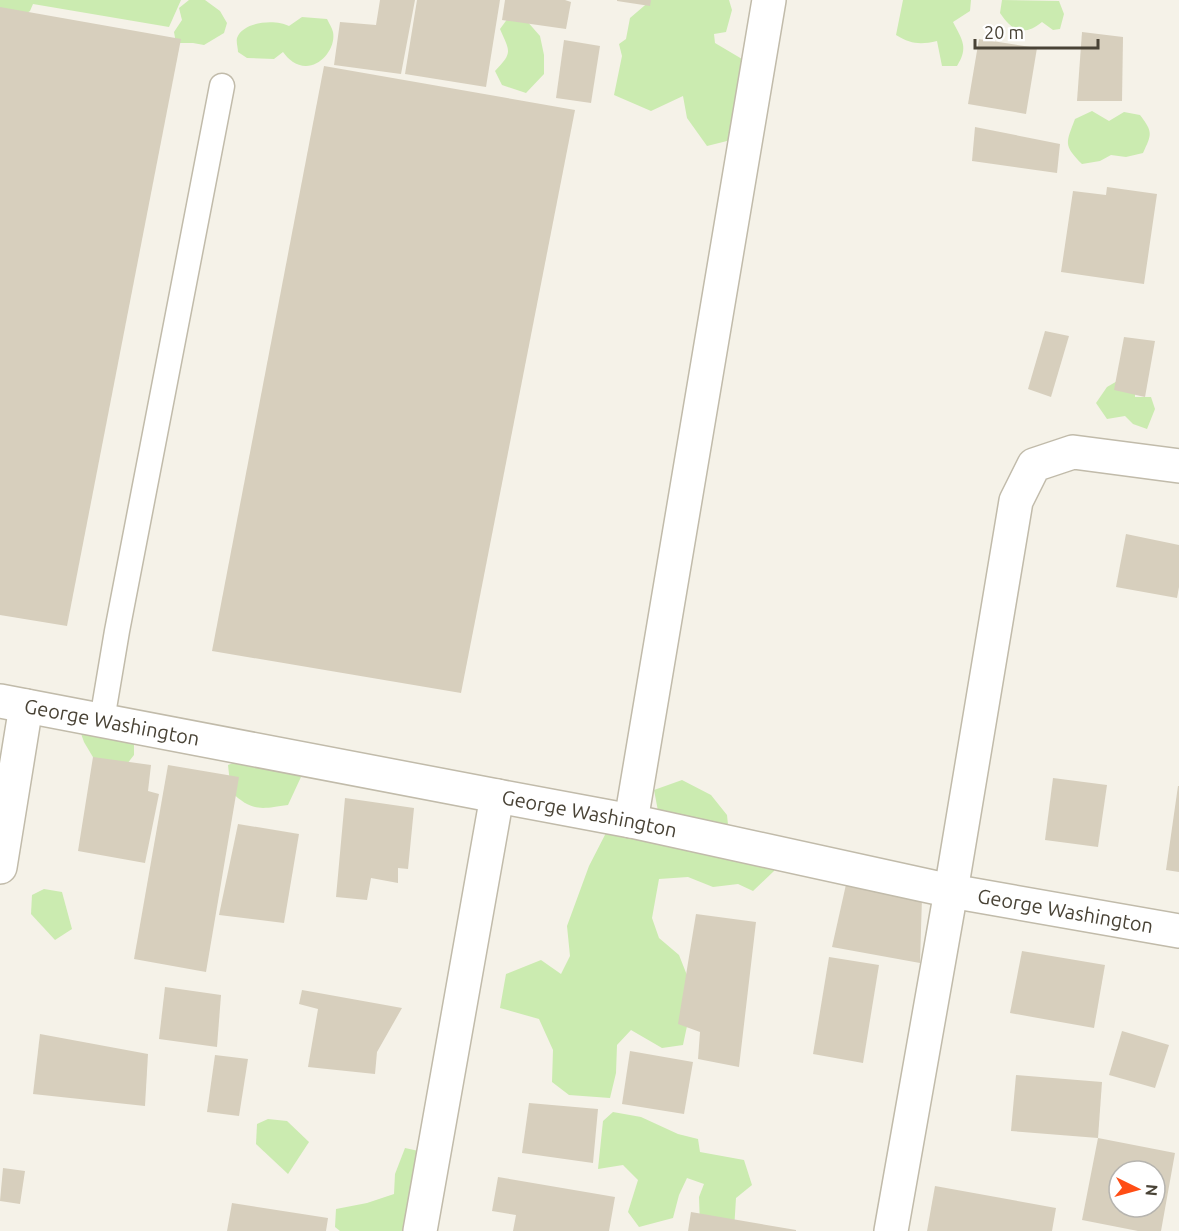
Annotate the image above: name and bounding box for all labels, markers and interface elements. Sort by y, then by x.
scale bar [975,12,1098,50]
text: 20 m [984,22,1024,42]
street label: George Washington [23,694,202,750]
street label: George Washington [500,785,679,842]
street label: George Washington [976,884,1155,937]
north arrow [1107,1159,1167,1219]
text: N [1142,1184,1161,1197]

